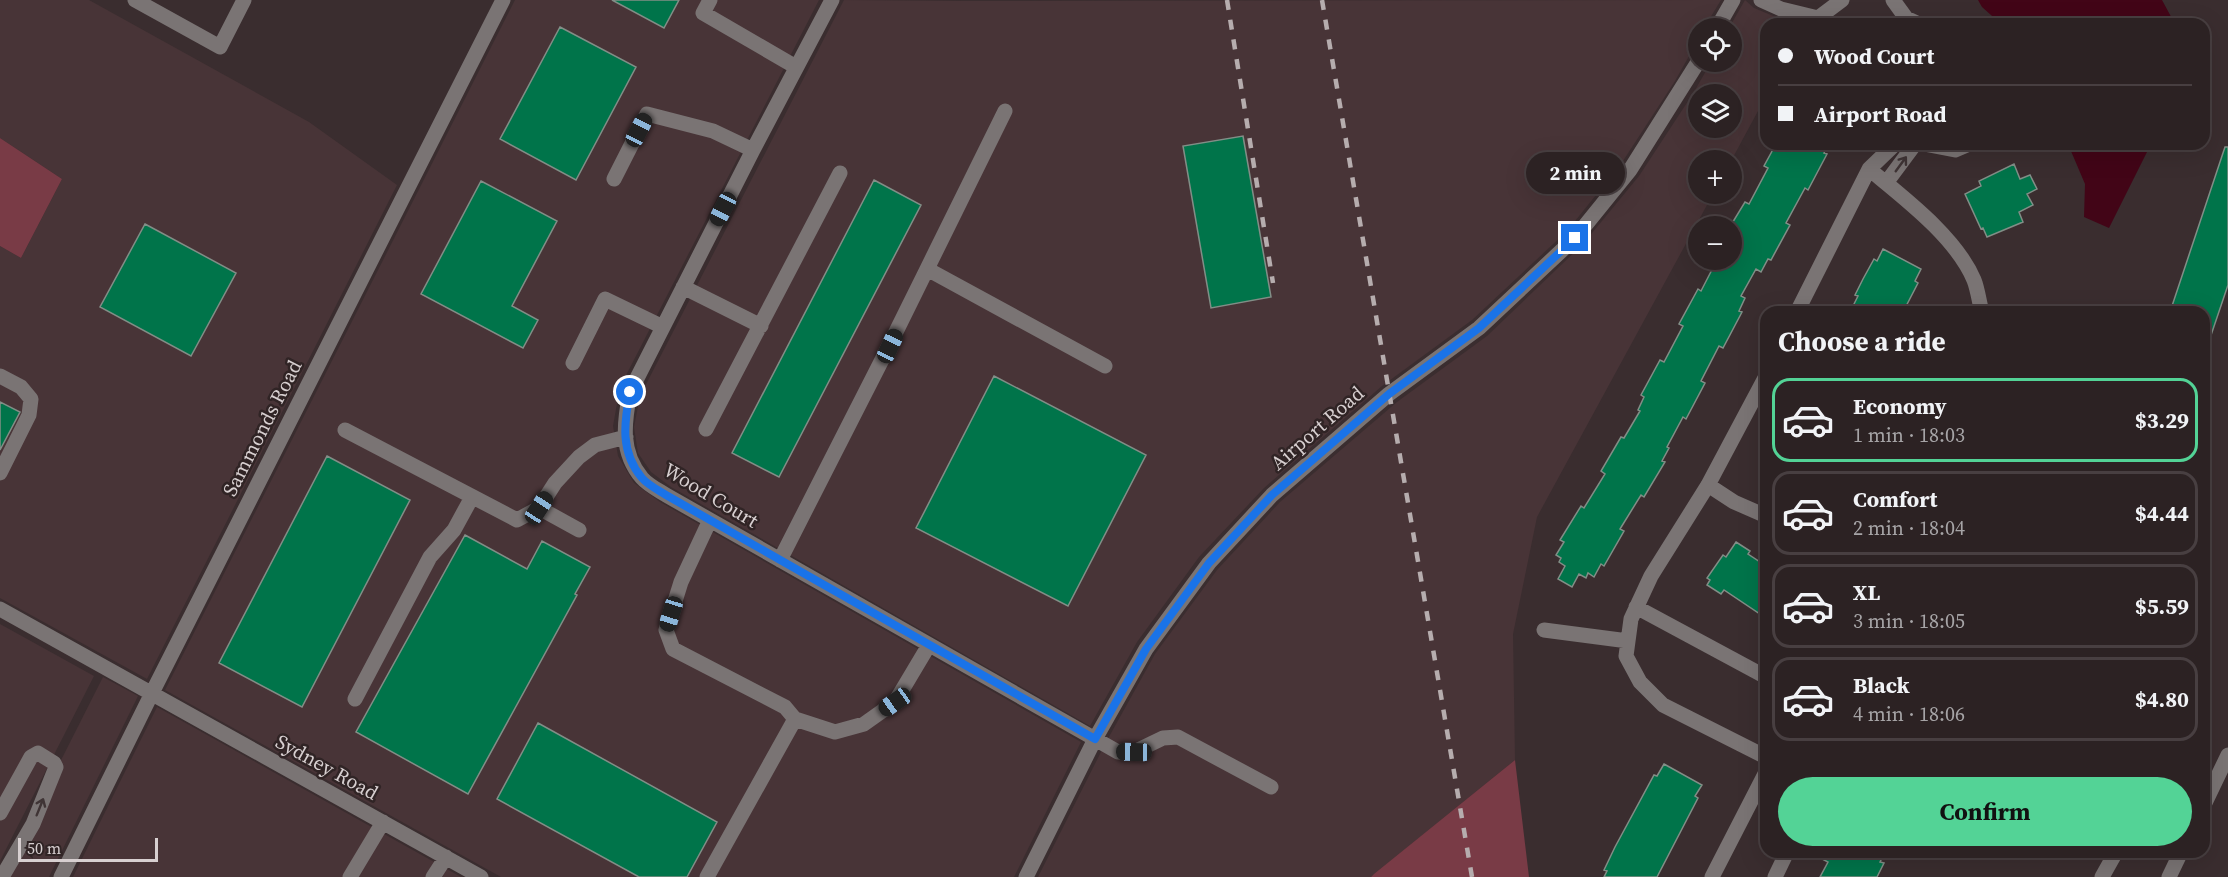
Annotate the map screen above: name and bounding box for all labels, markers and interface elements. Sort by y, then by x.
map controls [1688,18,1742,270]
button: locate [1688,18,1742,72]
text: Wood Court [1814,41,1934,71]
button: layers [1688,84,1742,138]
text: Airport Road [1814,99,1947,129]
car [623,110,655,150]
button: + [1688,150,1742,204]
callout: 2 min [1526,151,1624,193]
one-way arrow [1895,156,1907,172]
text: 2 min [1550,159,1601,187]
car [707,189,739,229]
button: − [1688,216,1742,270]
route end [1561,224,1588,251]
text: Choose a ride [1778,323,1946,360]
car [874,326,906,366]
street label: Sammonds Road [216,354,309,501]
route start [616,378,643,405]
street label: Airport Road [1264,379,1370,477]
text: Economy [1853,391,1947,421]
icon: car [1781,393,1835,447]
text: $3.29 [2135,405,2189,435]
text: 1 min · 18:03 [1853,421,1965,449]
street label: Wood Court [658,456,764,535]
text: Comfort [1853,484,1937,514]
icon: car [1781,486,1835,540]
car [522,488,556,528]
text: $4.44 [2135,498,2189,528]
text: 2 min · 18:04 [1853,514,1965,542]
text: XL [1853,577,1880,607]
icon: car [1781,579,1835,633]
text: $5.59 [2135,591,2189,621]
car [657,594,685,634]
text: 3 min · 18:05 [1853,607,1965,635]
text: Black [1853,670,1910,700]
icon: car [1781,672,1835,726]
car [875,684,915,720]
text: $4.80 [2135,684,2189,714]
text: 4 min · 18:06 [1853,700,1965,728]
street label: Sydney Road [271,727,384,807]
car [1116,743,1152,761]
button: Confirm [1778,777,2192,846]
one-way arrow [35,798,46,817]
scale bar [18,835,158,862]
text: 50 m [27,837,61,859]

